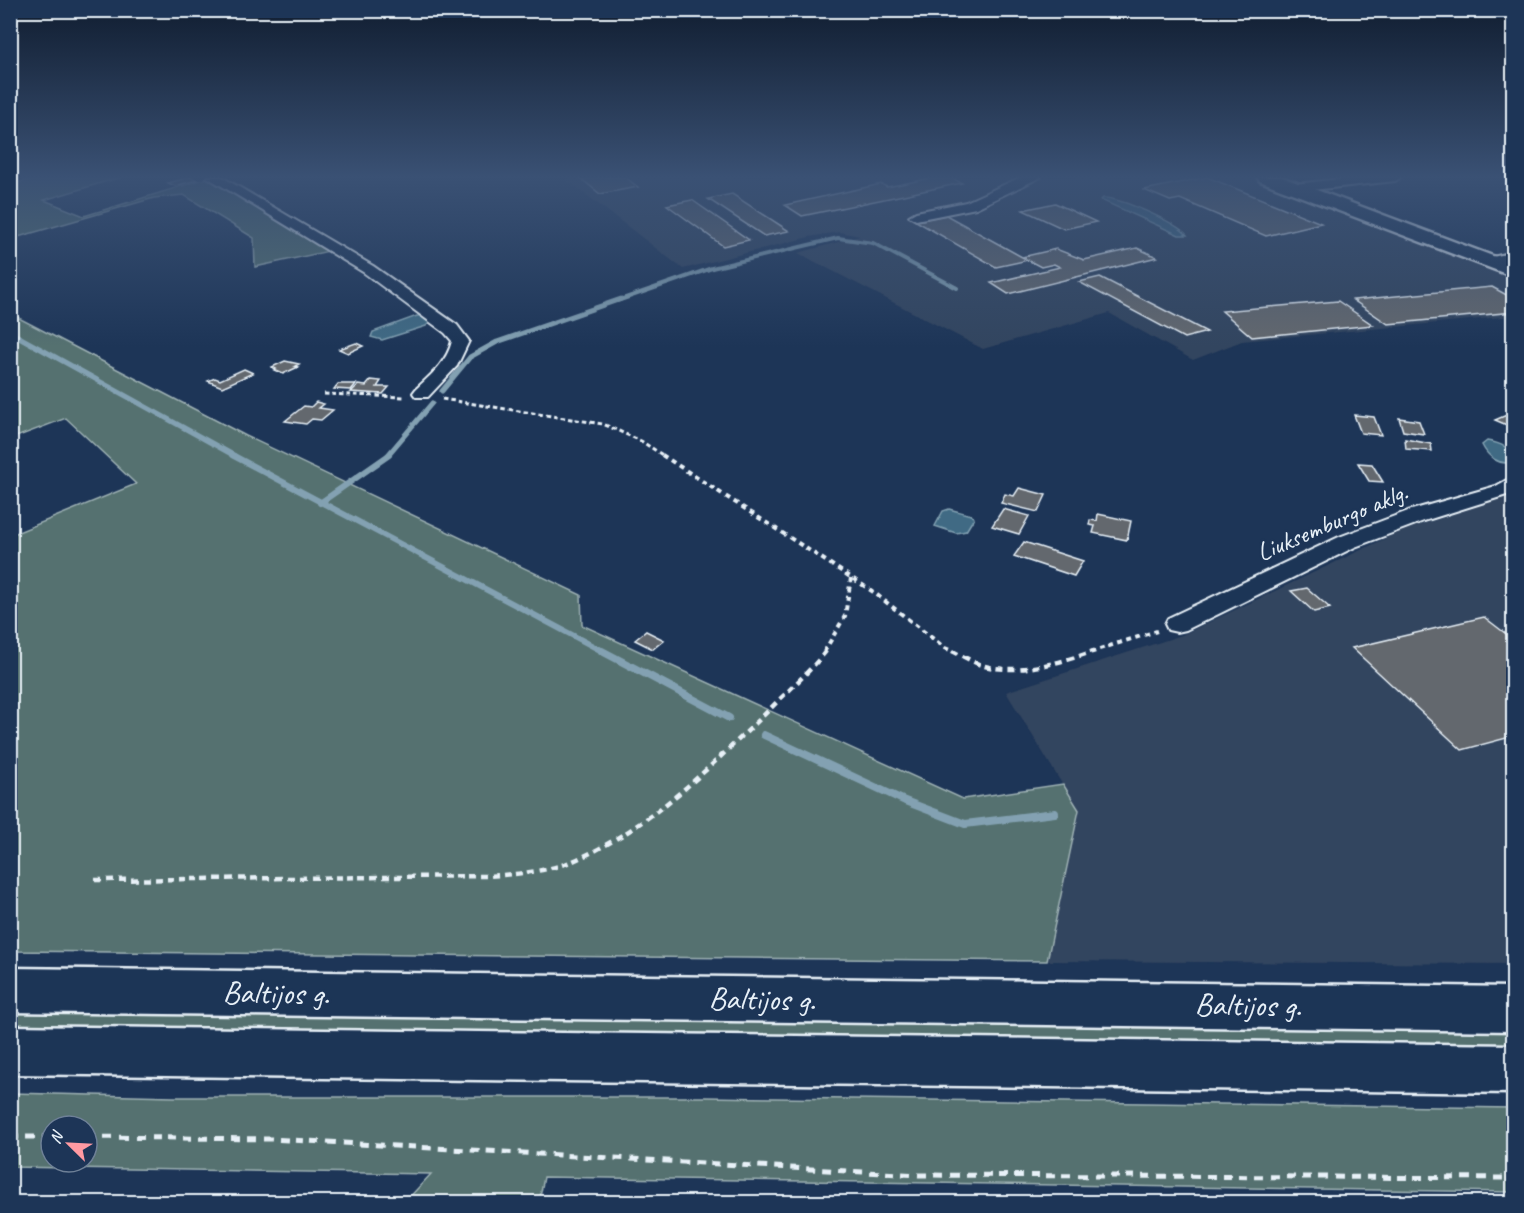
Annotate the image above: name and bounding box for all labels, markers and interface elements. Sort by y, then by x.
street label: Liuksemburgo aklg. [1252,475,1413,569]
street label: Baltijos g. [222,972,330,1014]
street label: Baltijos g. [708,978,816,1020]
street label: Baltijos g. [1194,984,1302,1026]
north arrow [39,1114,99,1174]
text: N [45,1127,69,1147]

